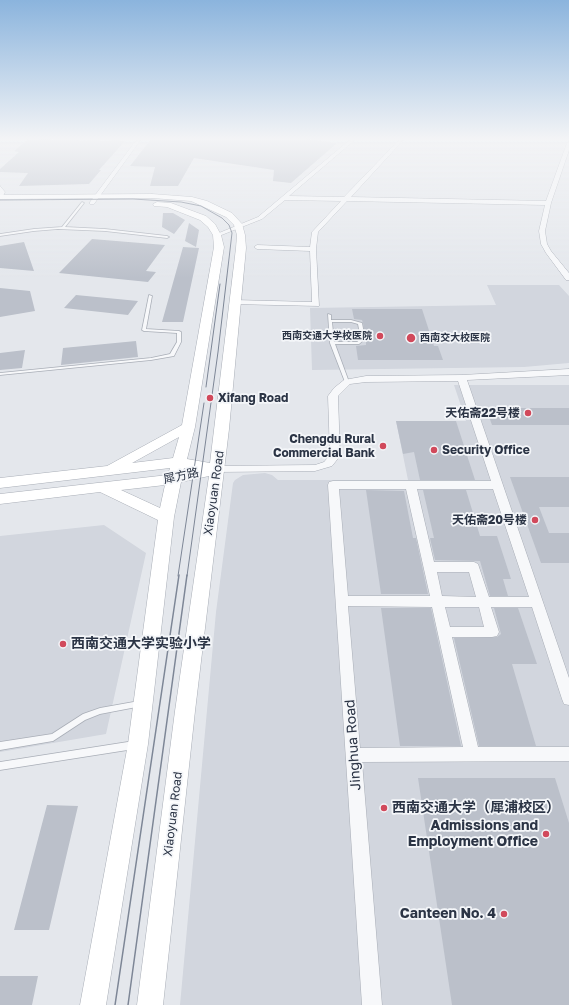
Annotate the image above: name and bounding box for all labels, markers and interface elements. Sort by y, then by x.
place label: 西南交通大学校医院 [282,330,372,342]
marker: 西南交通大学校医院 [375,331,385,341]
marker: 西南交大校医院 [405,332,417,344]
place label: 西南交大校医院 [420,332,490,344]
place label: Xifang Road [218,391,288,405]
marker: Xifang Road [205,393,215,403]
place label: 天佑斋22号楼 [445,406,520,420]
marker: 天佑斋22号楼 [523,408,533,418]
place label: Chengdu Rural Commercial Bank [273,432,375,460]
marker: Chengdu Rural Commercial Bank [378,441,388,451]
place label: Security Office [442,443,530,457]
marker: Security Office [429,445,439,455]
street label: Xiaoyuan Road [201,450,227,536]
street label: 犀方路 [162,465,200,487]
place label: 天佑斋20号楼 [452,513,527,527]
marker: 天佑斋20号楼 [530,515,540,525]
place label: 西南交通大学实验小学 [71,636,211,652]
marker: 西南交通大学实验小学 [58,639,68,649]
street label: Jinghua Road [341,699,365,791]
street label: Xiaoyuan Road [161,771,185,857]
place label: 西南交通大学（犀浦校区） [392,800,560,816]
marker: 西南交通大学（犀浦校区） [379,803,389,813]
place label: Admissions and Employment Office [408,818,538,850]
marker: Admissions and Employment Office [541,829,551,839]
place label: Canteen No. 4 [400,906,496,922]
marker: Canteen No. 4 [499,909,509,919]

